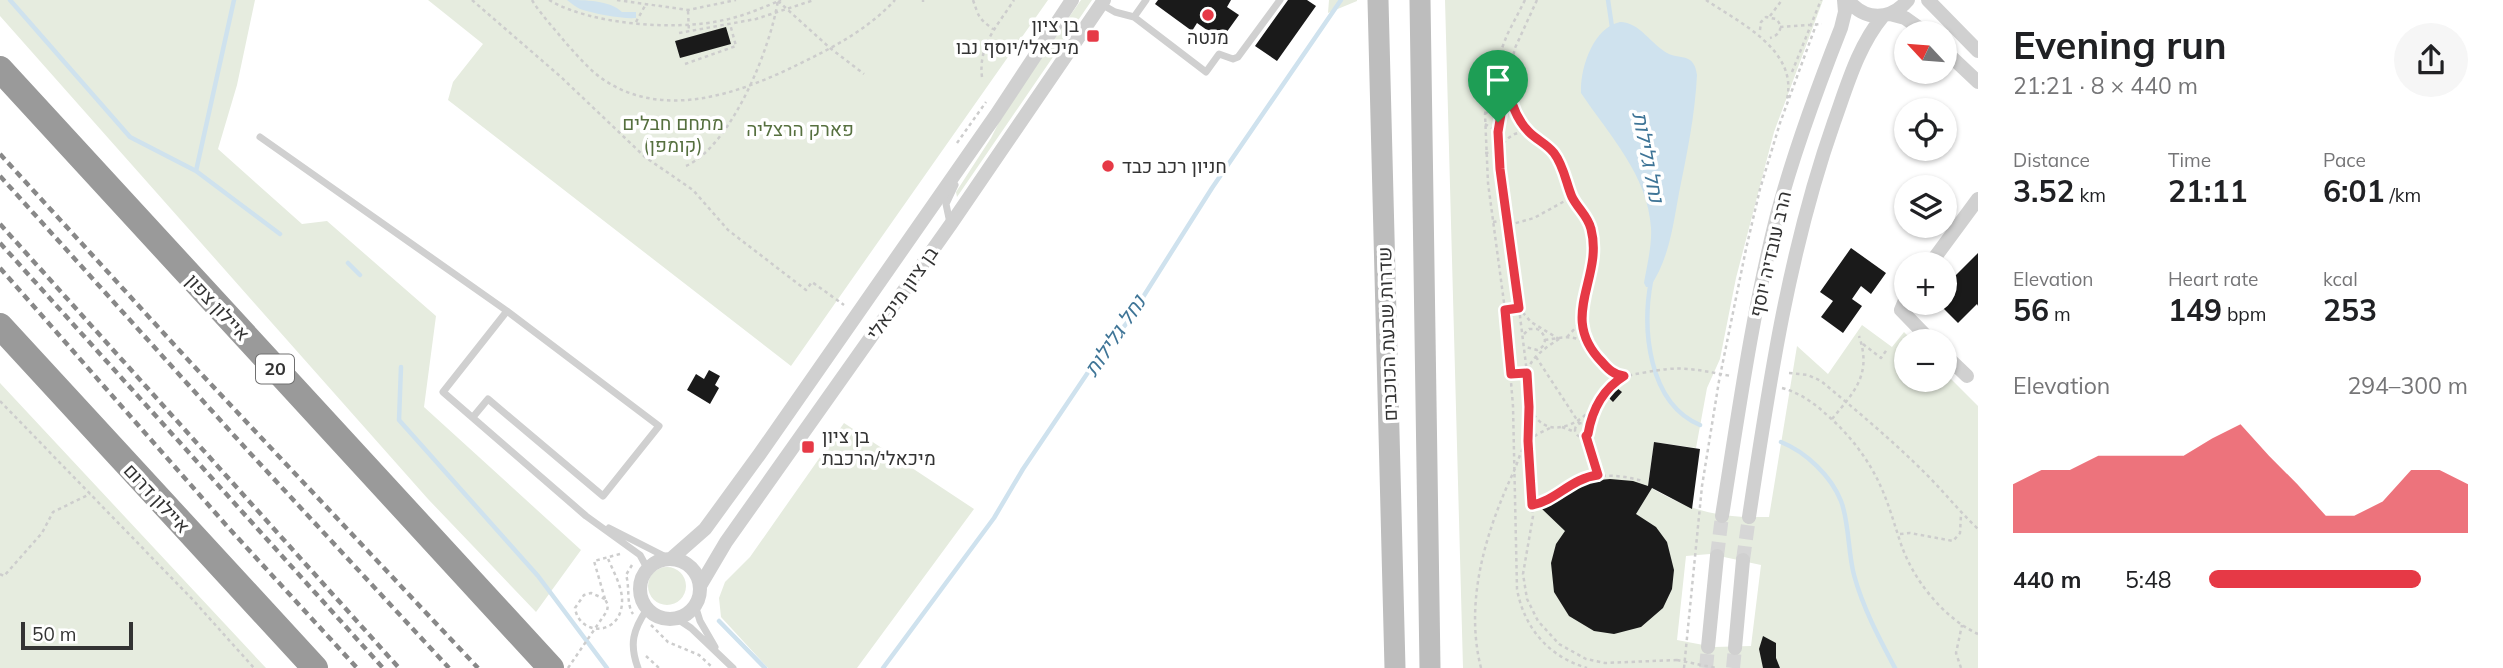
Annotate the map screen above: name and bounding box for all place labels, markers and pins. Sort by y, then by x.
marker: מנטה [1200,7,1216,23]
place label: בן ציון מיכאלי/יוסף נבו [956,13,1079,59]
place label: מנטה [1187,25,1229,49]
marker: בן ציון מיכאלי/יוסף נבו [1085,28,1101,44]
pin [1468,50,1528,122]
place label: חניון רכב כבד [1122,154,1227,178]
marker: חניון רכב כבד [1100,158,1116,174]
place label: בן ציון מיכאלי/הרכבת [822,424,936,470]
marker: בן ציון מיכאלי/הרכבת [800,439,816,455]

